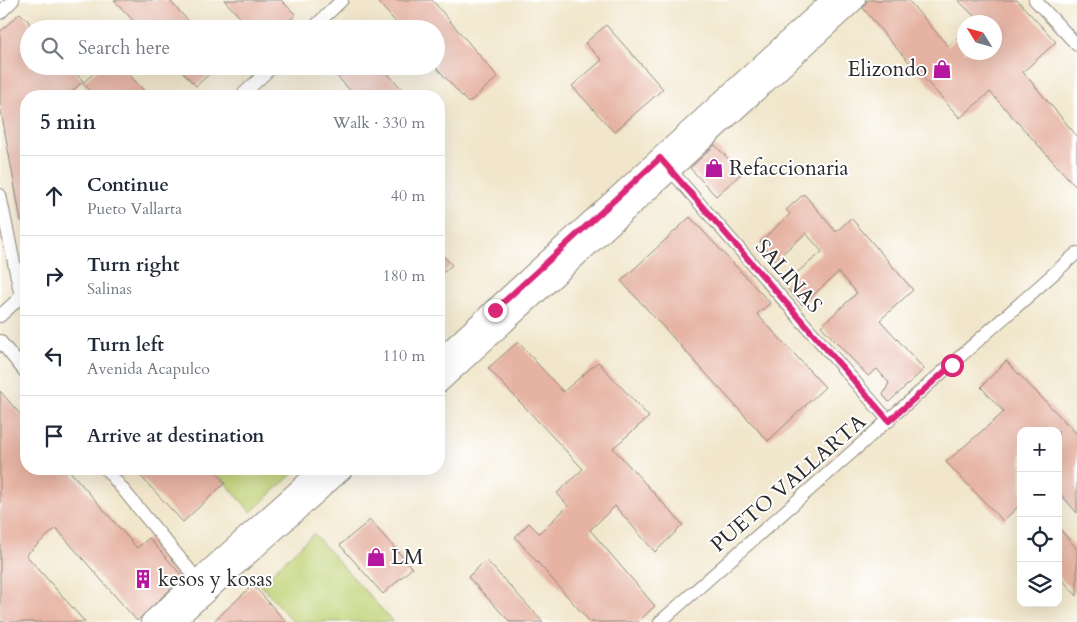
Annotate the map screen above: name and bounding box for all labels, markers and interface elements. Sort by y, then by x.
north arrow [957,15,1002,60]
search box [20,20,445,75]
icon: search [38,34,66,62]
text: Search here [78,35,170,61]
place label: Elizondo [848,55,927,84]
shop icon: Elizondo [931,58,953,80]
text: 5 min [40,108,96,137]
text: Walk · 330 m [333,112,425,134]
place label: Refaccionaria [729,154,849,183]
shop icon: Refaccionaria [703,157,725,179]
text: Continue [87,172,169,198]
icon: ahead [40,182,68,210]
text: 40 m [391,185,425,207]
text: Pueto Vallarta [87,198,182,220]
street label: SALINAS [749,233,829,319]
text: Turn right [87,252,179,278]
icon: right [40,262,68,290]
text: 180 m [383,265,425,287]
text: Salinas [87,278,132,300]
route end [484,299,507,322]
text: Turn left [87,332,164,358]
icon: left [40,342,68,370]
text: 110 m [383,345,425,367]
route start [941,354,964,377]
text: Avenida Acapulco [87,358,210,380]
street label: PUETO VALLARTA [704,408,872,559]
icon: arrive [40,422,68,450]
text: Arrive at destination [87,423,264,449]
map controls [1017,427,1062,607]
button: + [1017,427,1062,472]
button: − [1017,472,1062,517]
button: locate [1017,517,1062,562]
place label: LM [391,543,424,572]
shop icon: LM [365,546,387,568]
button: layers [1017,562,1062,607]
place label: kesos y kosas [158,565,272,594]
building icon: kesos y kosas [132,568,154,590]

